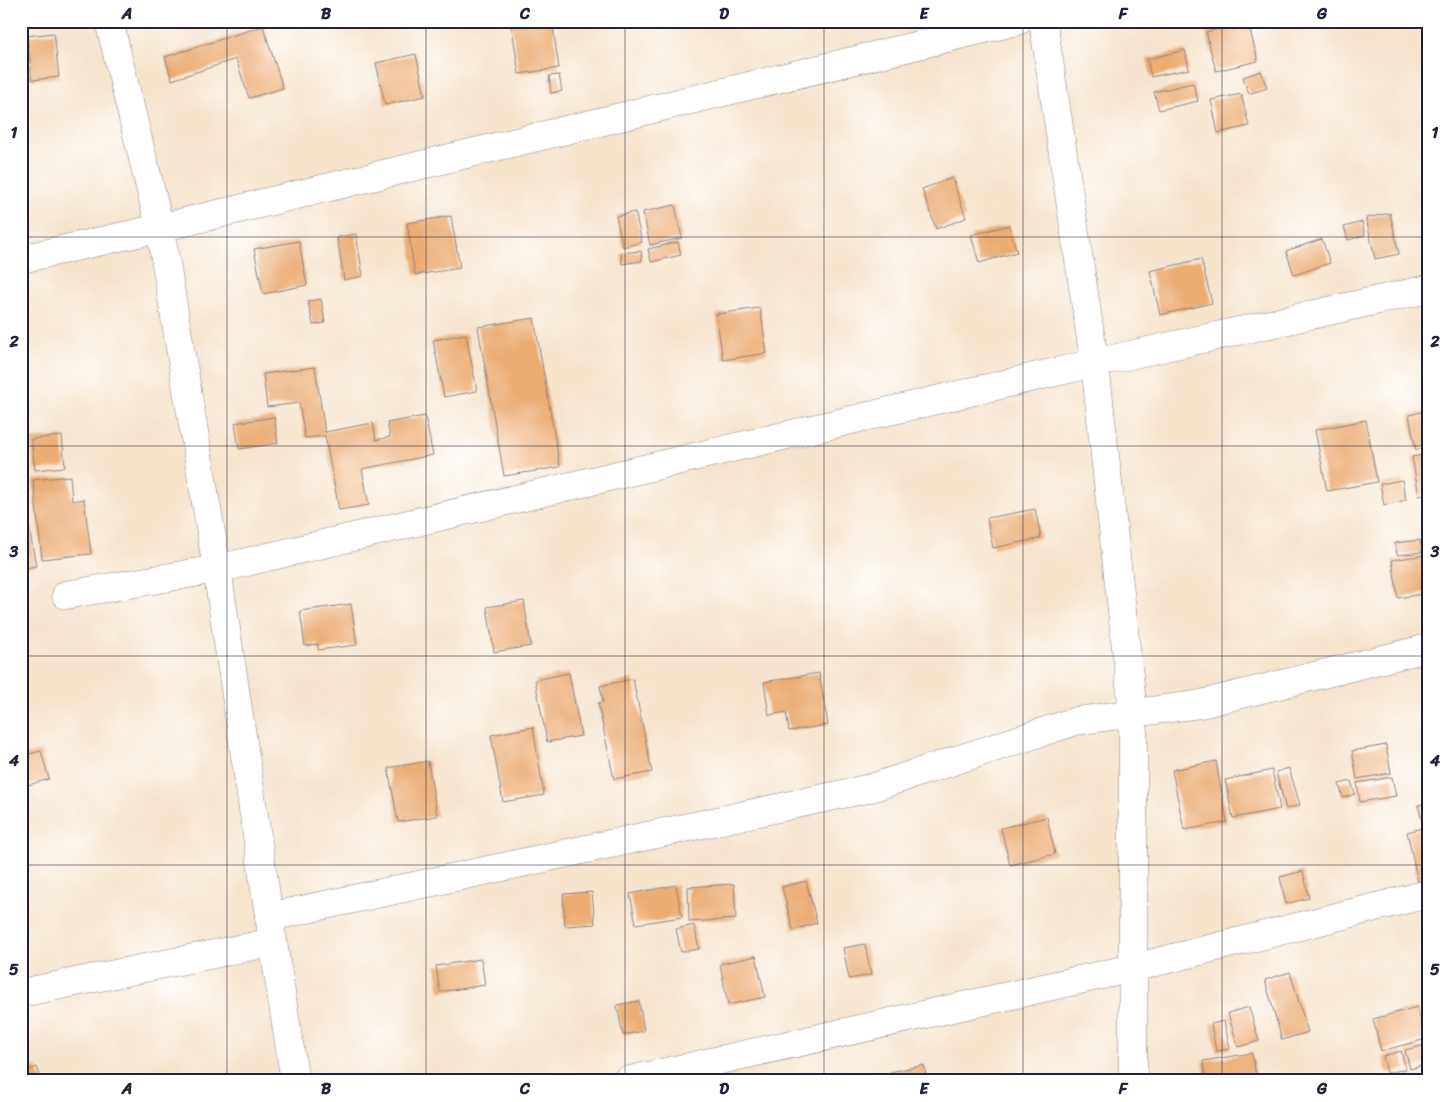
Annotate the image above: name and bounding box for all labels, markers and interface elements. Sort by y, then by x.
text: A [121,0,132,28]
text: B [321,0,332,28]
text: C [519,0,531,28]
text: D [719,0,729,28]
text: E [920,0,930,28]
text: F [1118,0,1129,28]
text: G [1316,0,1328,28]
text: 1 [11,118,18,147]
text: 1 [1432,118,1439,147]
text: 2 [8,327,19,356]
text: 2 [1429,327,1440,356]
text: 3 [9,537,19,566]
text: 3 [1430,537,1440,566]
text: 4 [8,746,19,775]
text: 4 [1429,746,1440,775]
text: 5 [9,955,19,984]
text: 5 [1430,955,1440,984]
text: A [121,1074,132,1102]
text: B [321,1074,332,1102]
text: C [519,1074,531,1102]
text: D [719,1074,729,1102]
text: E [920,1074,930,1102]
text: F [1118,1074,1129,1102]
text: G [1316,1074,1328,1102]

